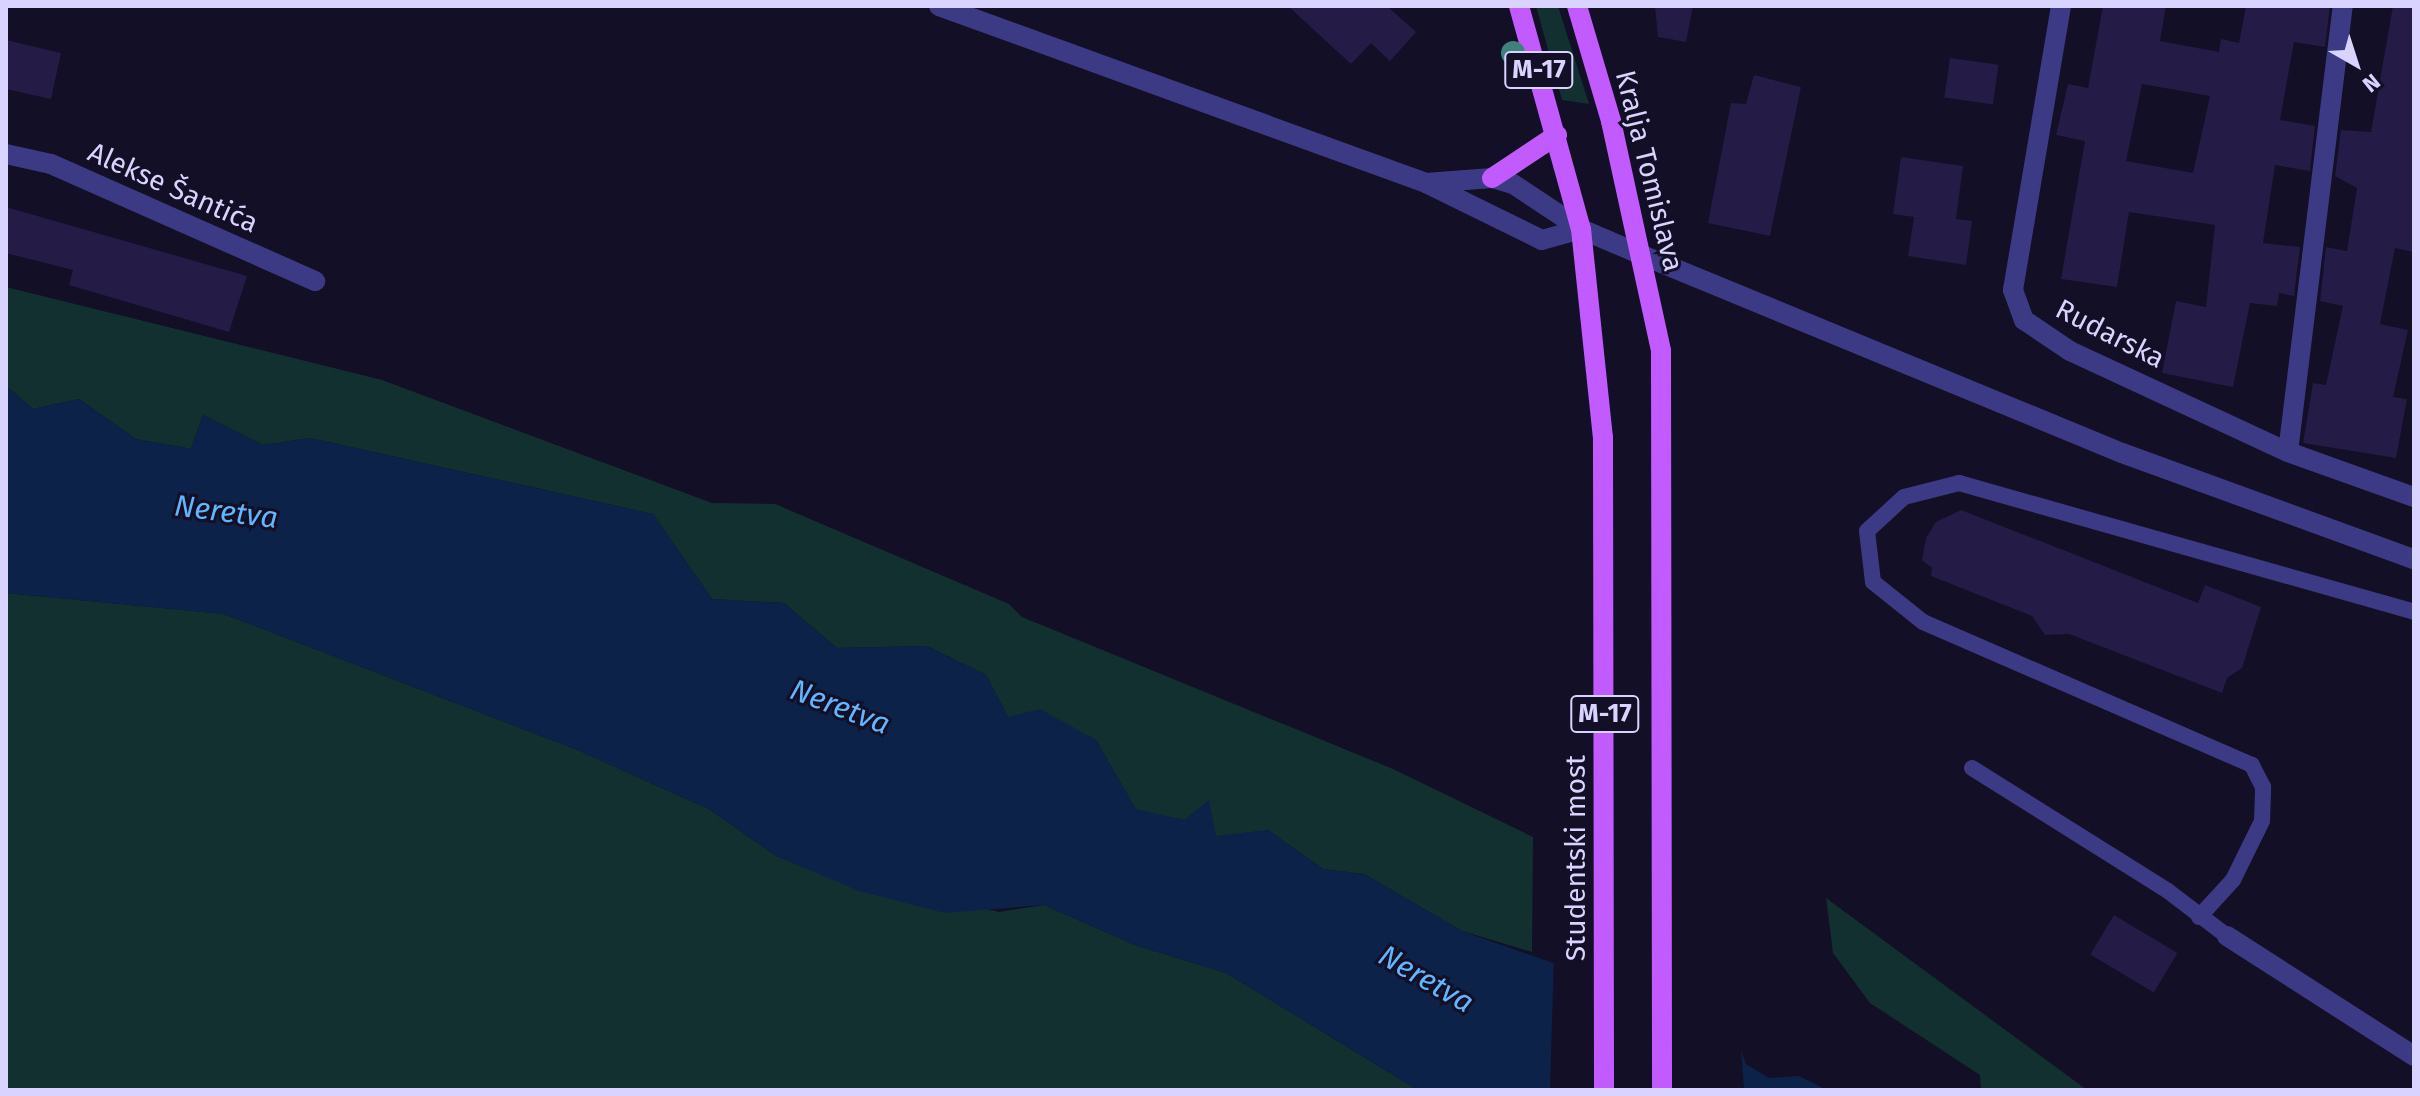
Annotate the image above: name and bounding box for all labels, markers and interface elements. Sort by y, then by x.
north arrow [2316,24,2396,104]
road number: M-17 [1503,48,1575,92]
street label: Kralja Tomislava [1608,67,1690,275]
text: N [2357,68,2386,98]
street label: Alekse Šantića [83,136,263,240]
street label: Rudarska [2050,292,2170,376]
water label: Neretva [172,488,280,536]
water label: Neretva [785,672,895,742]
road number: M-17 [1569,692,1641,736]
street label: Studentski most [1559,755,1593,961]
water label: Neretva [1372,937,1480,1021]

